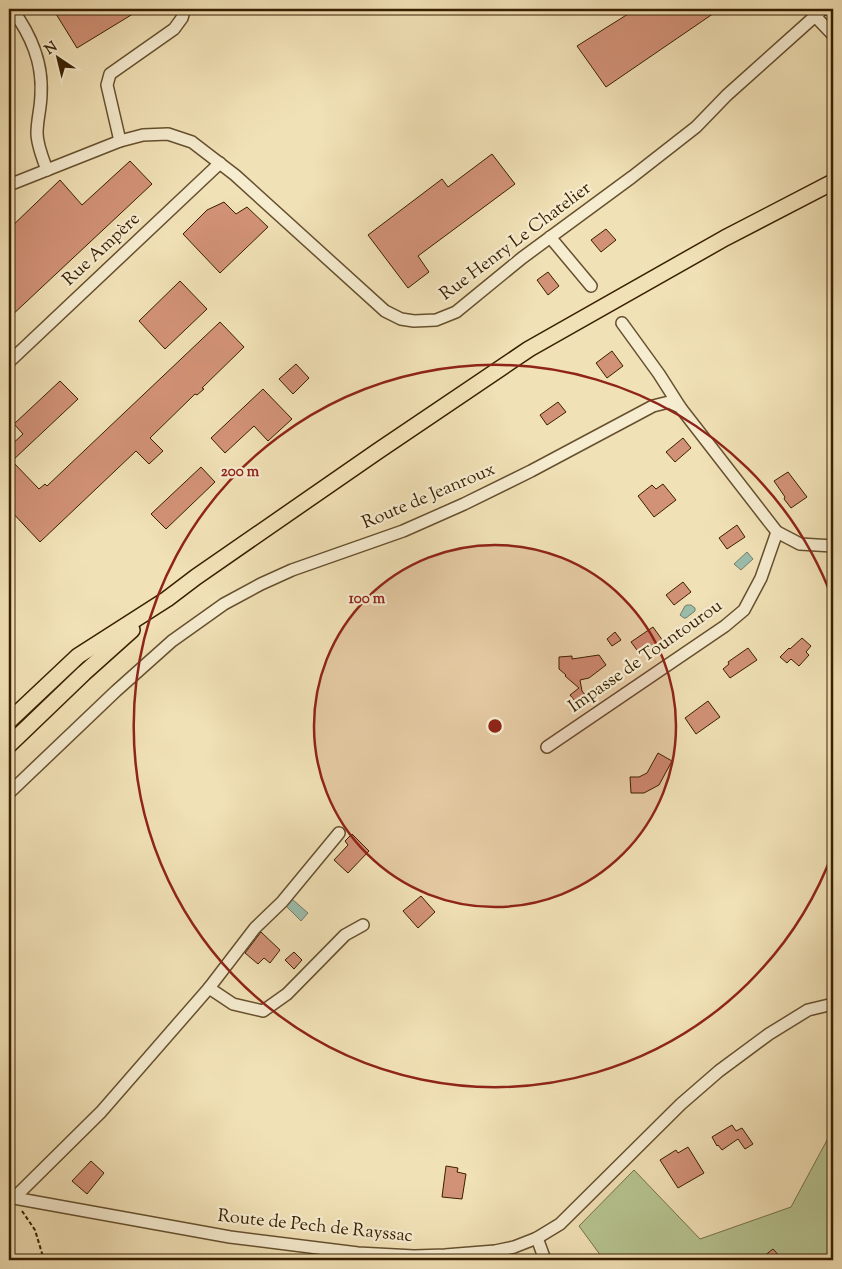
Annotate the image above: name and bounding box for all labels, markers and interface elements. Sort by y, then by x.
north arrow [32,32,82,82]
text: N [41,38,62,60]
street label: Rue Henry Le Chatelier [435,176,597,308]
street label: Rue Ampère [57,207,147,293]
street label: Route de Jeanroux [358,457,500,537]
text: 200 m [221,462,260,483]
text: 100 m [349,589,386,610]
street label: Impasse de Tountourou [564,594,728,720]
centre of rings [486,717,504,735]
street label: Route de Pech de Rayssac [216,1204,414,1250]

